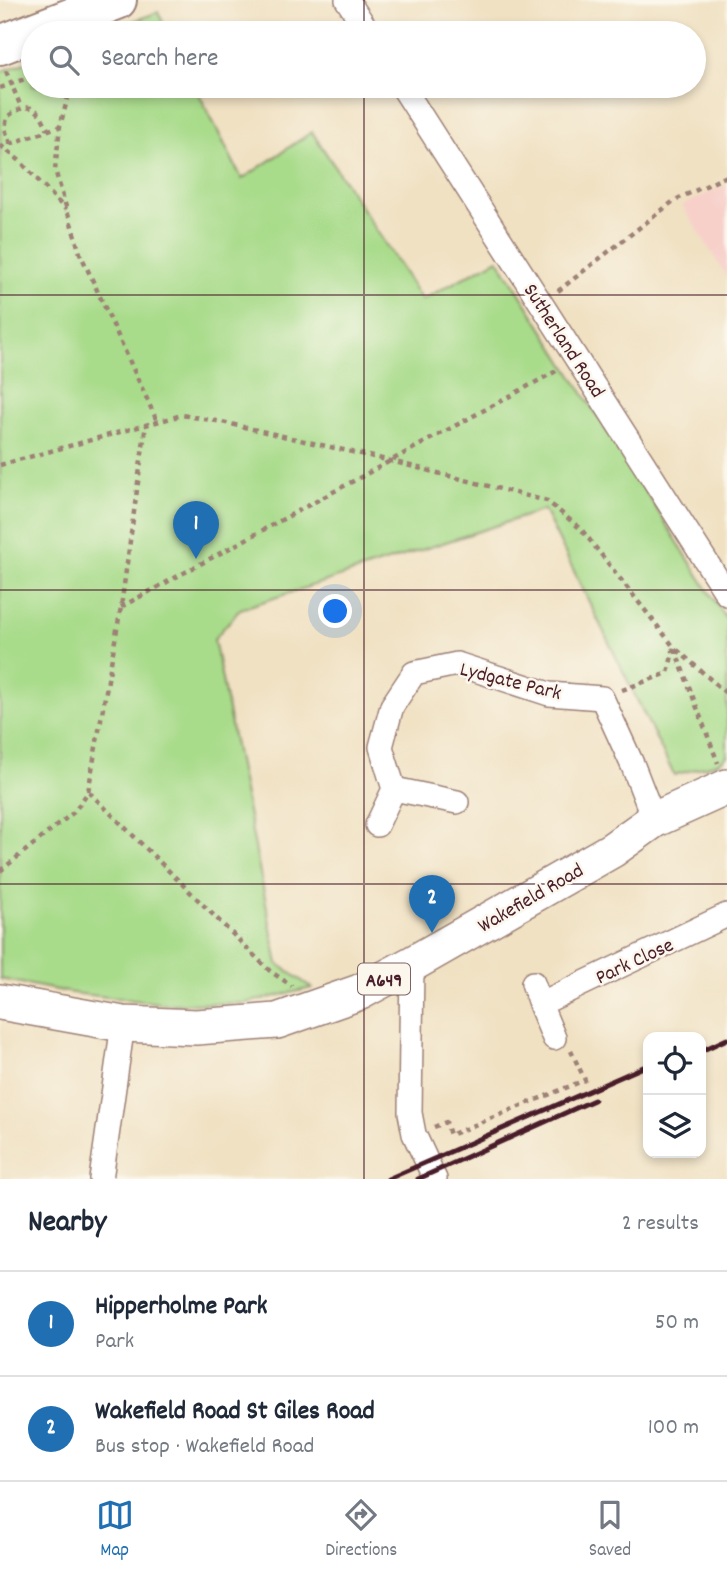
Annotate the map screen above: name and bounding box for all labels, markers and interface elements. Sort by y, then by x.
search box [21,21,706,98]
icon: search [45,41,83,79]
text: Search here [101,41,219,78]
street label: Sutherland Road [514,278,611,405]
pin: 1 [173,501,219,559]
your location [318,594,352,628]
street label: Lydgate Park [456,656,564,710]
street label: Wakefield Road [473,857,590,942]
pin: 2 [409,875,455,933]
street label: Park Close [591,931,679,994]
road number: A649 [358,964,410,995]
map controls [643,1032,706,1158]
button: locate [643,1032,706,1095]
button: layers [643,1095,706,1158]
text: Nearby [28,1203,106,1246]
text: 2 results [622,1208,699,1241]
text: Hipperholme Park [95,1289,267,1326]
text: 1 [48,1307,54,1340]
text: 50 m [655,1307,699,1340]
text: Park [95,1326,134,1359]
text: Wakefield Road St Giles Road [95,1394,375,1431]
text: 2 [46,1412,56,1445]
text: 100 m [648,1412,699,1445]
text: Bus stop · Wakefield Road [95,1431,314,1464]
tab: Map [96,1496,134,1565]
tab: Directions [325,1496,397,1565]
tab: Saved [589,1496,631,1565]

